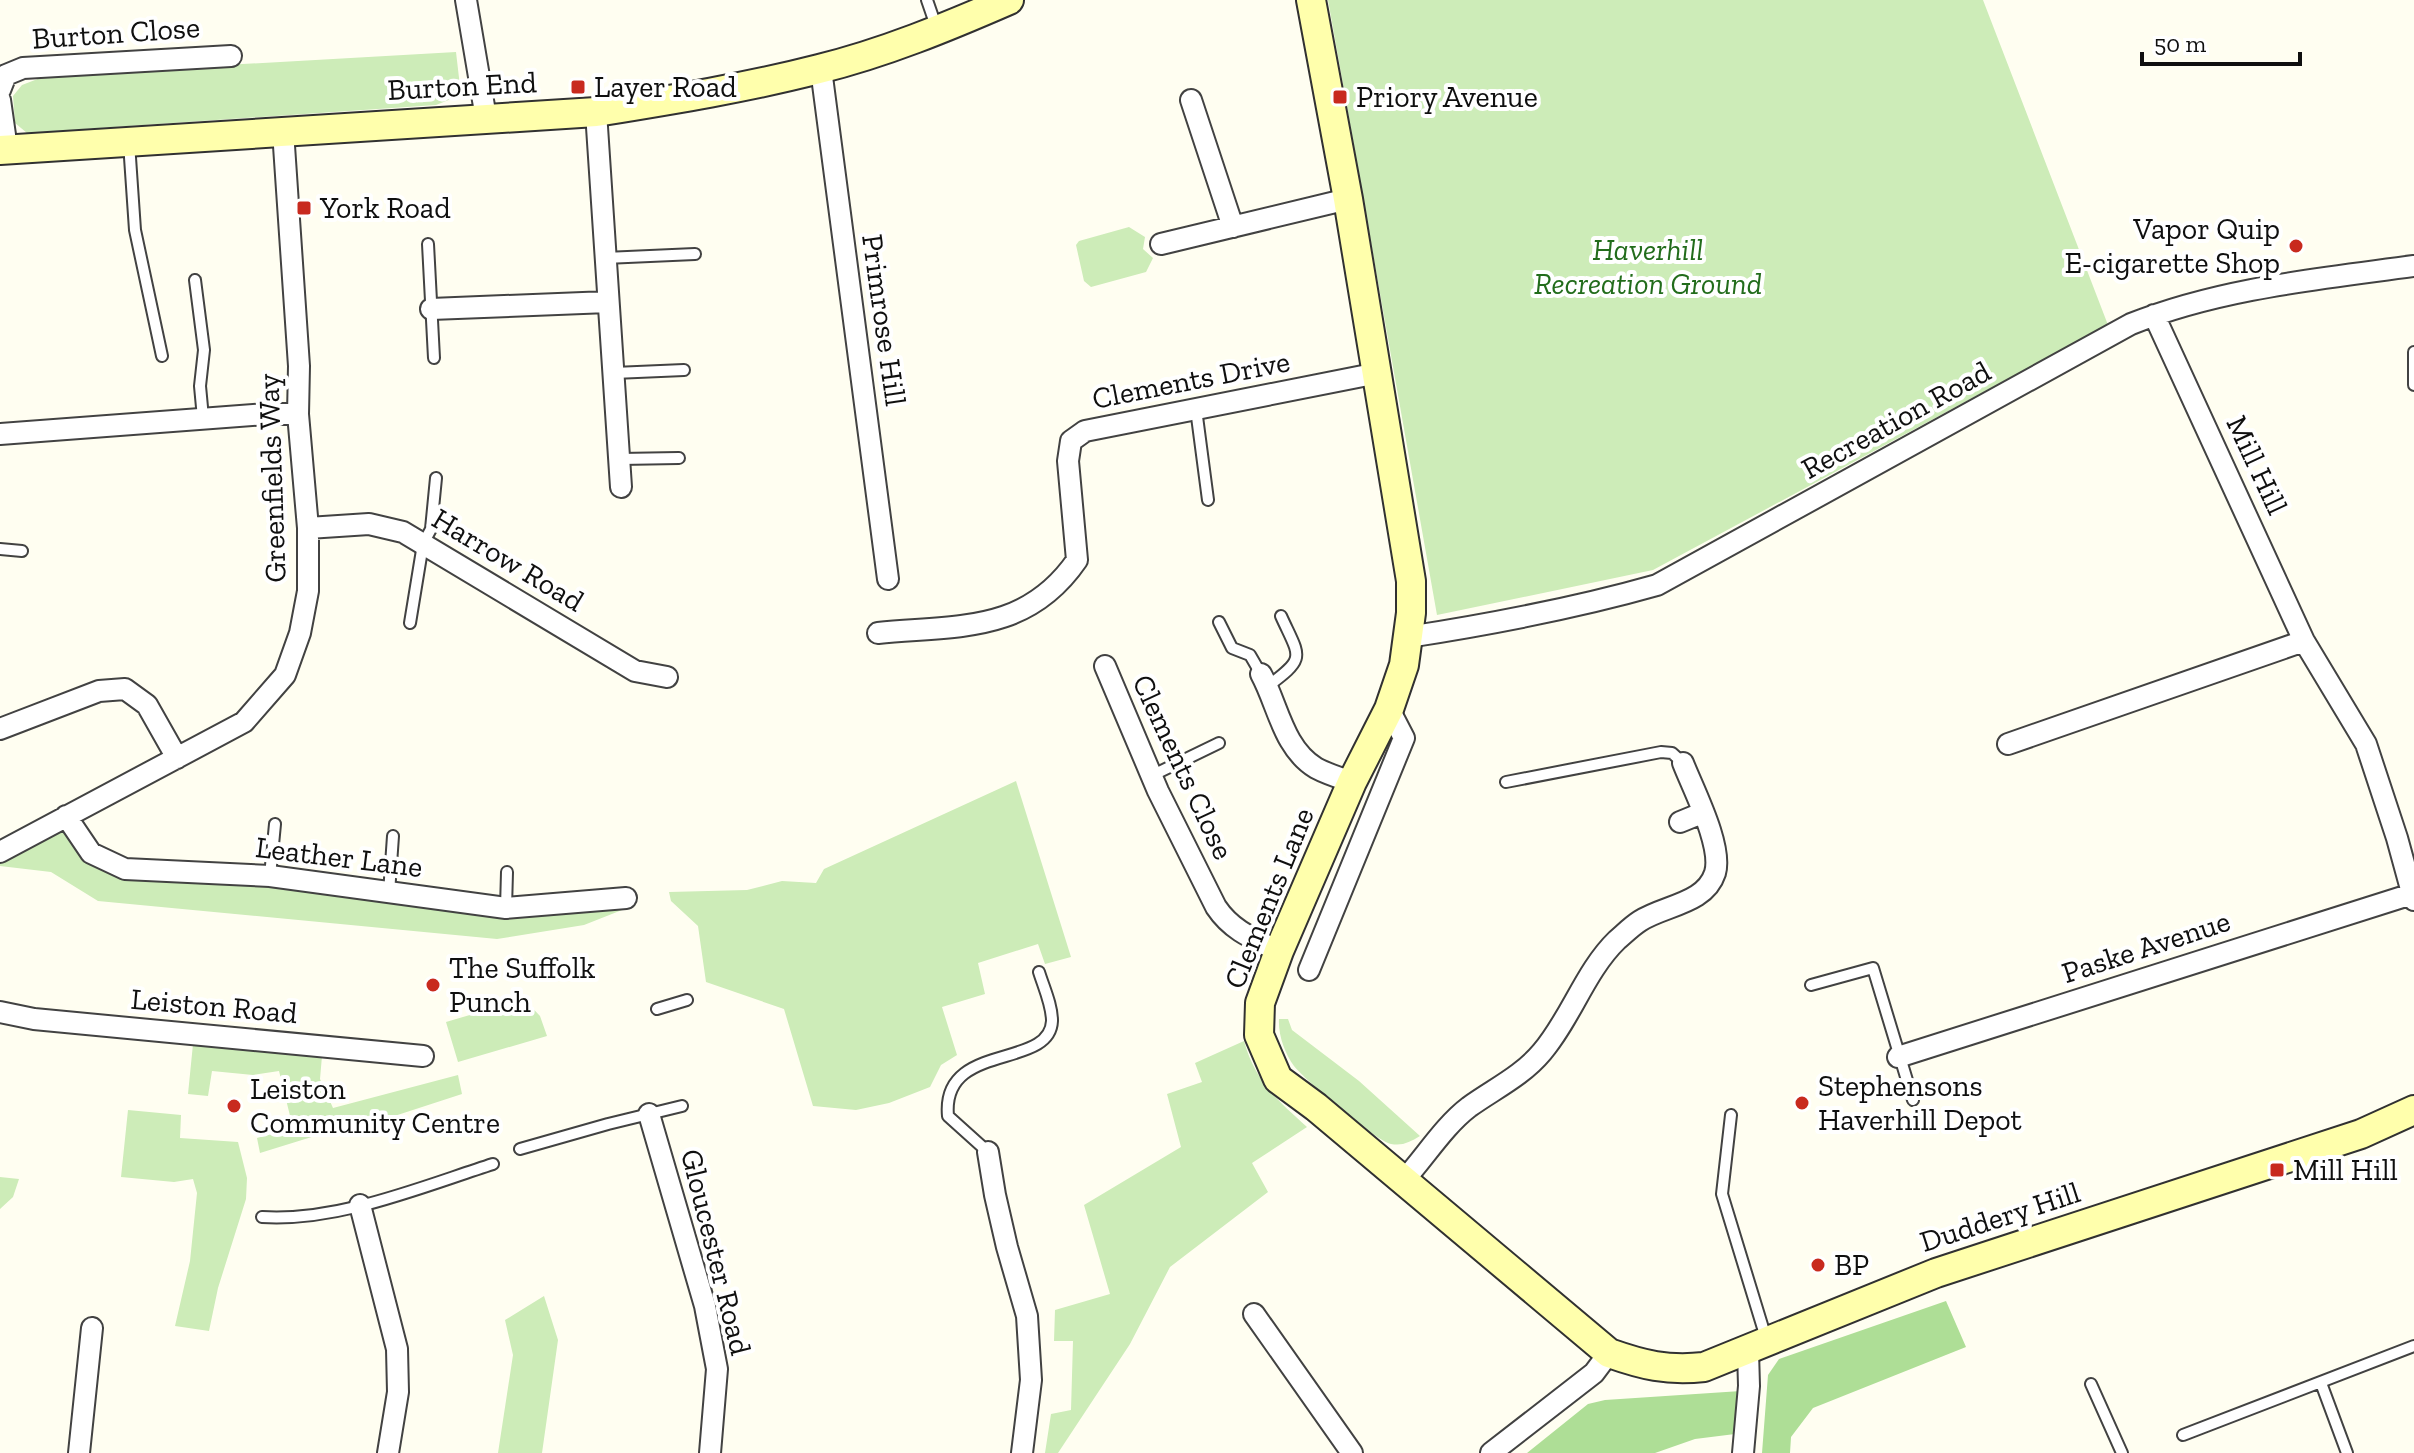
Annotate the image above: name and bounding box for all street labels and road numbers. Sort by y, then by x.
street label: Burton Close [31,9,201,57]
street label: Burton End [386,64,538,108]
street label: Primrose Hill [854,232,914,408]
street label: Clements Drive [1089,343,1293,417]
street label: Recreation Road [1795,353,1997,487]
street label: Greenfields Way [250,372,294,583]
street label: Mill Hill [2219,410,2295,520]
street label: Harrow Road [426,501,591,620]
street label: Clements Close [1124,669,1242,865]
street label: Clements Lane [1216,802,1322,994]
street label: Leather Lane [253,829,425,885]
street label: Paske Avenue [2057,903,2235,991]
street label: Leiston Road [129,981,299,1031]
street label: Gloucester Road [673,1145,759,1359]
street label: Duddery Hill [1915,1174,2085,1260]

